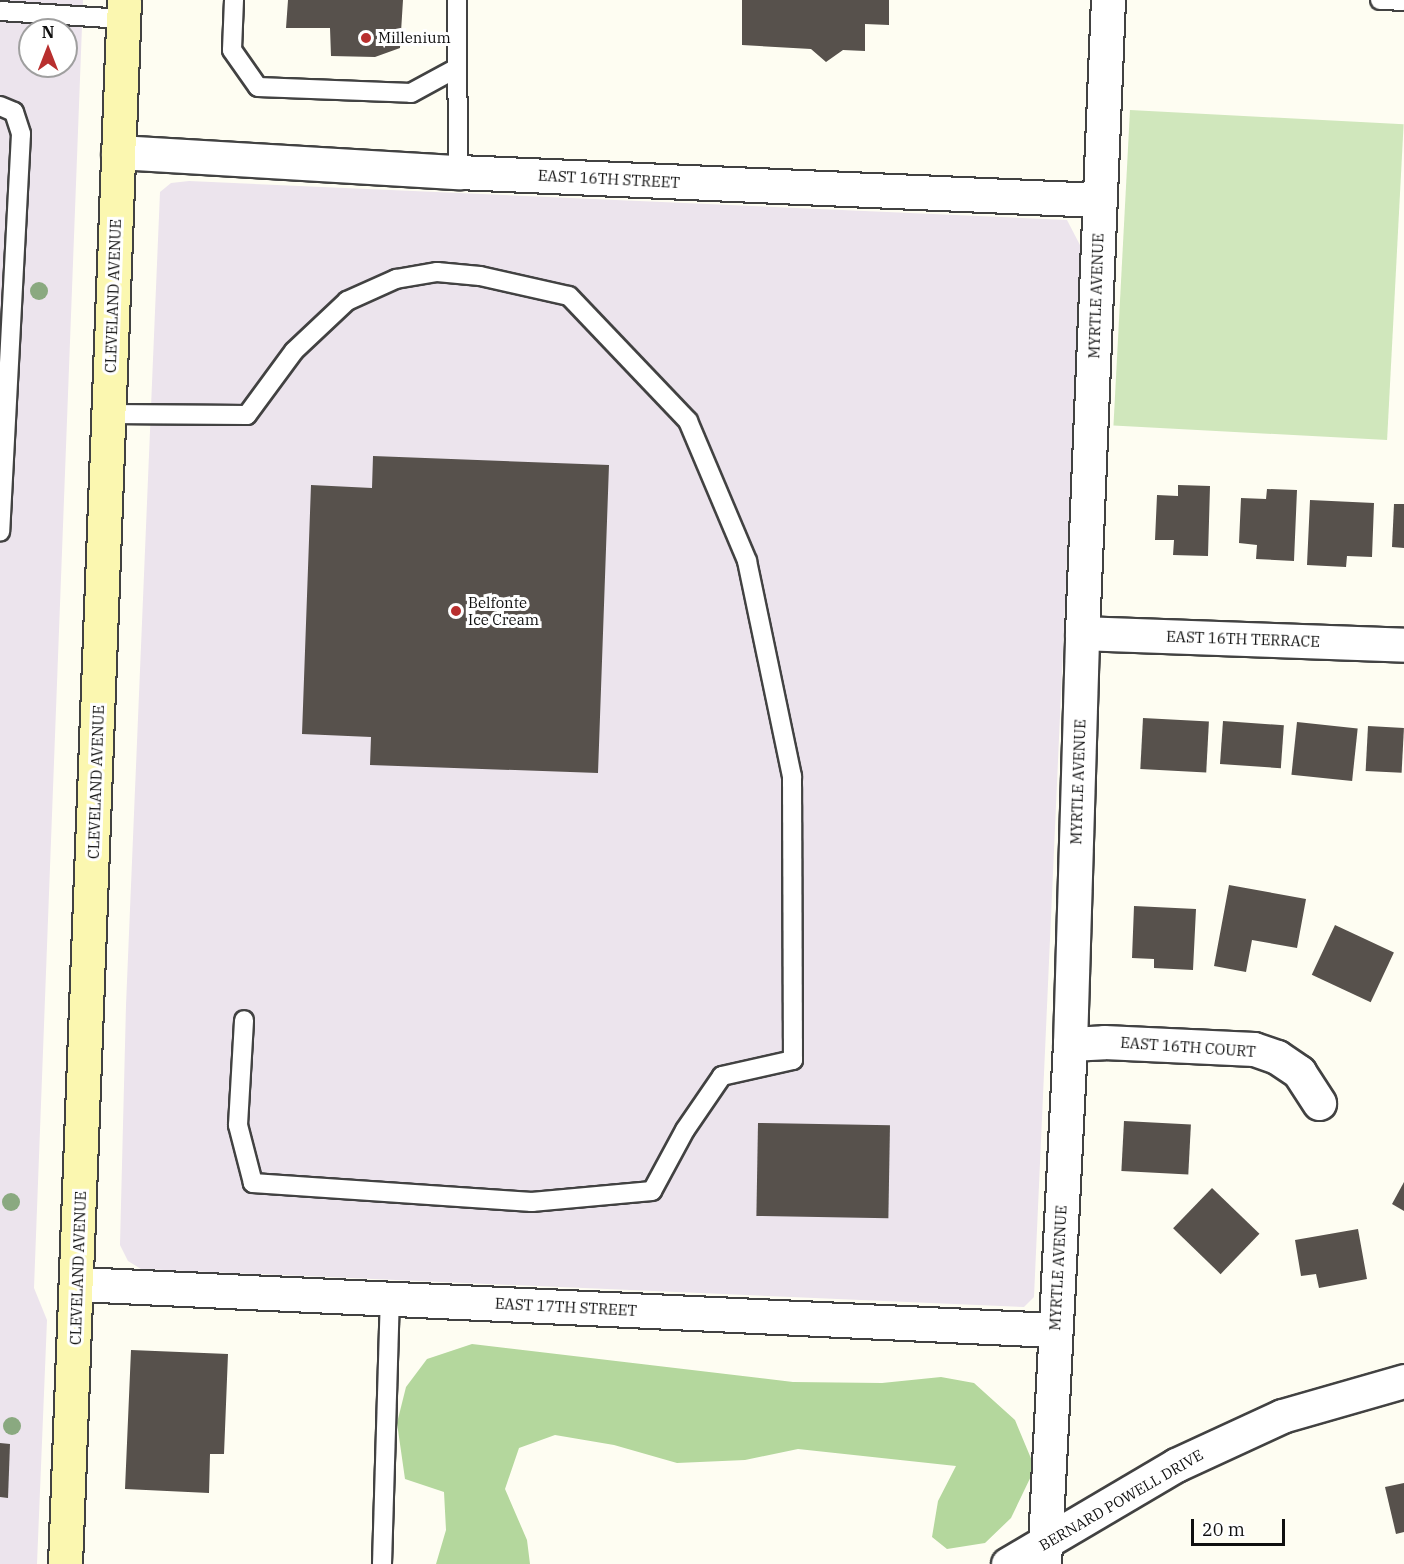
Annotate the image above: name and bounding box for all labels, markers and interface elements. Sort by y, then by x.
north arrow [18,18,78,78]
text: N [42,22,54,42]
place label: Millenium [378,29,451,47]
marker: Millenium [359,31,373,45]
street label: EAST 16TH STREET [537,166,681,192]
street label: CLEVELAND AVENUE [101,219,125,373]
street label: MYRTLE AVENUE [1085,233,1107,359]
place label: Belfonte Ice Cream [468,593,539,628]
marker: Belfonte Ice Cream [449,604,463,618]
street label: EAST 16TH TERRACE [1166,627,1320,651]
street label: CLEVELAND AVENUE [84,705,108,859]
street label: MYRTLE AVENUE [1067,719,1089,845]
street label: EAST 16TH COURT [1120,1033,1256,1061]
street label: CLEVELAND AVENUE [66,1191,90,1345]
street label: MYRTLE AVENUE [1046,1205,1070,1331]
street label: EAST 17TH STREET [494,1294,638,1320]
street label: BERNARD POWELL DRIVE [1036,1446,1206,1554]
scale bar [1194,1507,1288,1545]
text: 20 m [1202,1518,1245,1541]

